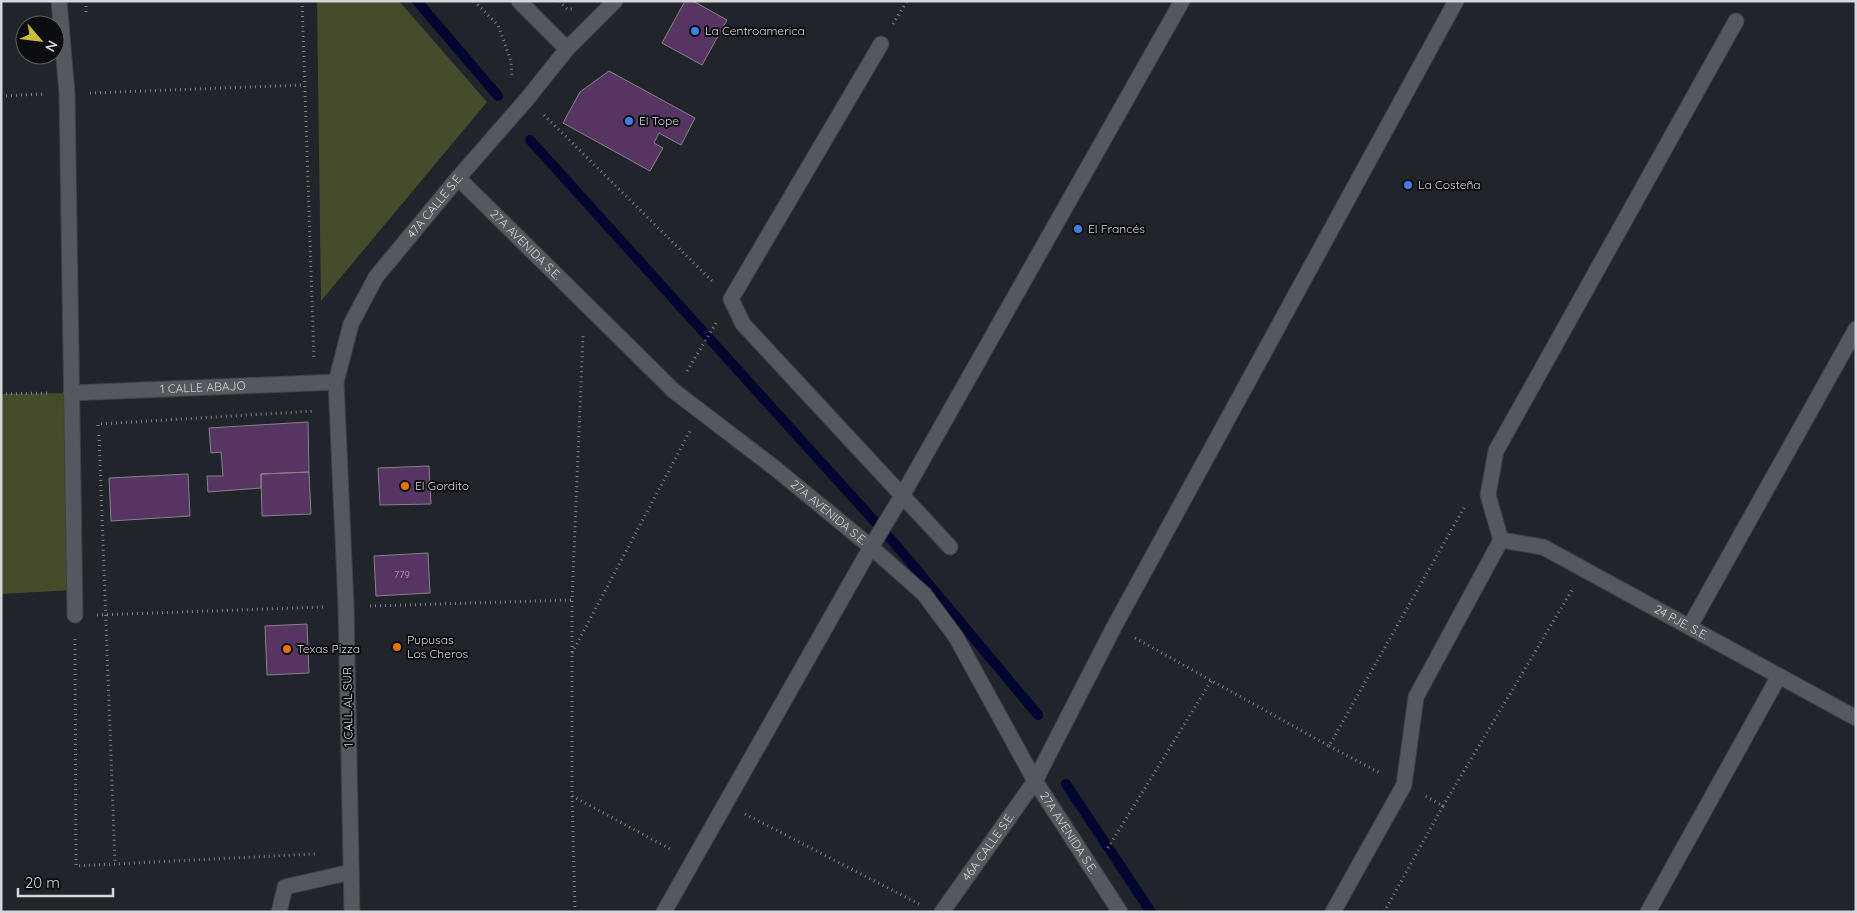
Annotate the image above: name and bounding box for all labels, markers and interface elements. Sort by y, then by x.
north arrow [15,15,65,65]
place label: La Centroamerica [705,23,805,38]
marker: La Centroamerica [689,25,701,37]
text: N [41,37,62,55]
place label: El Tope [639,113,679,128]
marker: El Tope [623,115,635,127]
street label: 47A CALLE S.E. [403,170,466,241]
place label: La Costeña [1418,177,1481,192]
marker: La Costeña [1402,179,1414,191]
street label: 27A AVENIDA S.E. [487,206,565,283]
place label: El Francés [1088,221,1145,236]
marker: El Francés [1072,223,1084,235]
street label: 1 CALLE ABAJO [160,378,246,396]
street label: 27A AVENIDA S.E. [788,476,870,548]
place label: El Gordito [415,478,469,493]
marker: El Gordito [399,480,411,492]
house number: 779 [394,568,410,581]
street label: 24 PJE. S.E. [1652,601,1711,643]
place label: Pupusas Los Cheros [407,632,469,661]
place label: Texas Pizza [297,641,360,656]
marker: Pupusas Los Cheros [391,641,403,653]
marker: Texas Pizza [281,643,293,655]
street label: 1 CALL AL SUR [339,667,356,747]
street label: 27A AVENIDA S.E. [1037,789,1101,876]
street label: 46A CALLE S.E. [959,809,1017,884]
scale bar [18,866,112,898]
text: 20 m [25,873,60,892]

